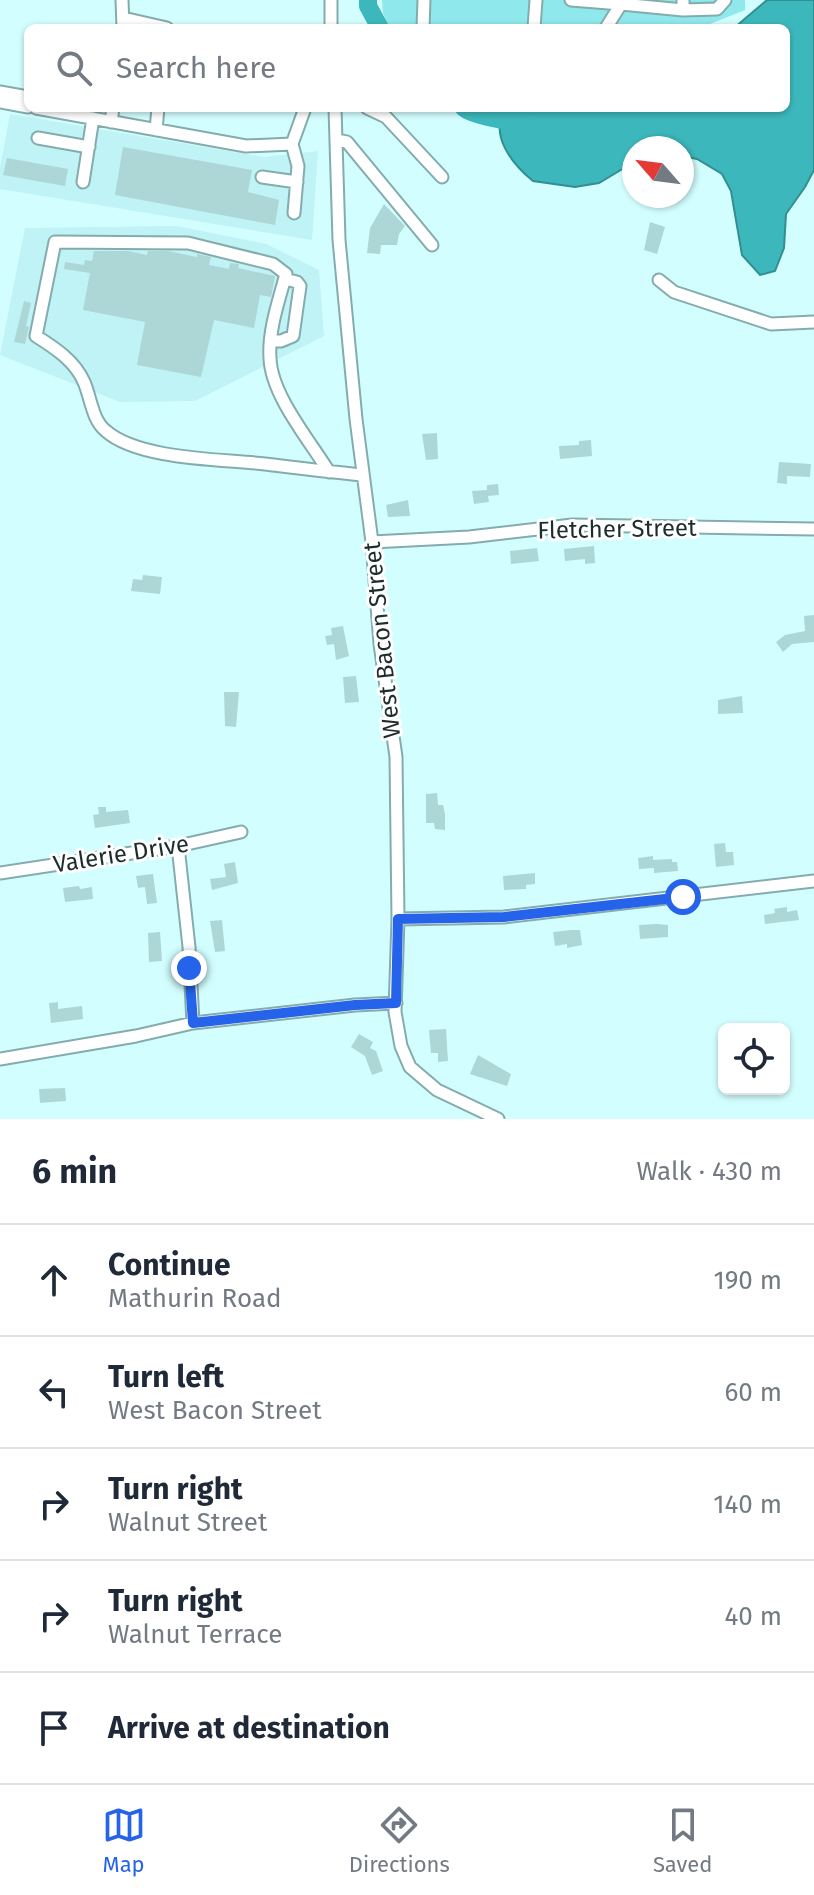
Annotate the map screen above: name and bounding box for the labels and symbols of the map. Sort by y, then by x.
north arrow [622,136,694,208]
street label: Fletcher Street [537,514,697,544]
street label: West Bacon Street [358,540,406,739]
street label: Valerie Drive [51,829,191,879]
route start [665,879,701,915]
route end [171,950,207,986]

